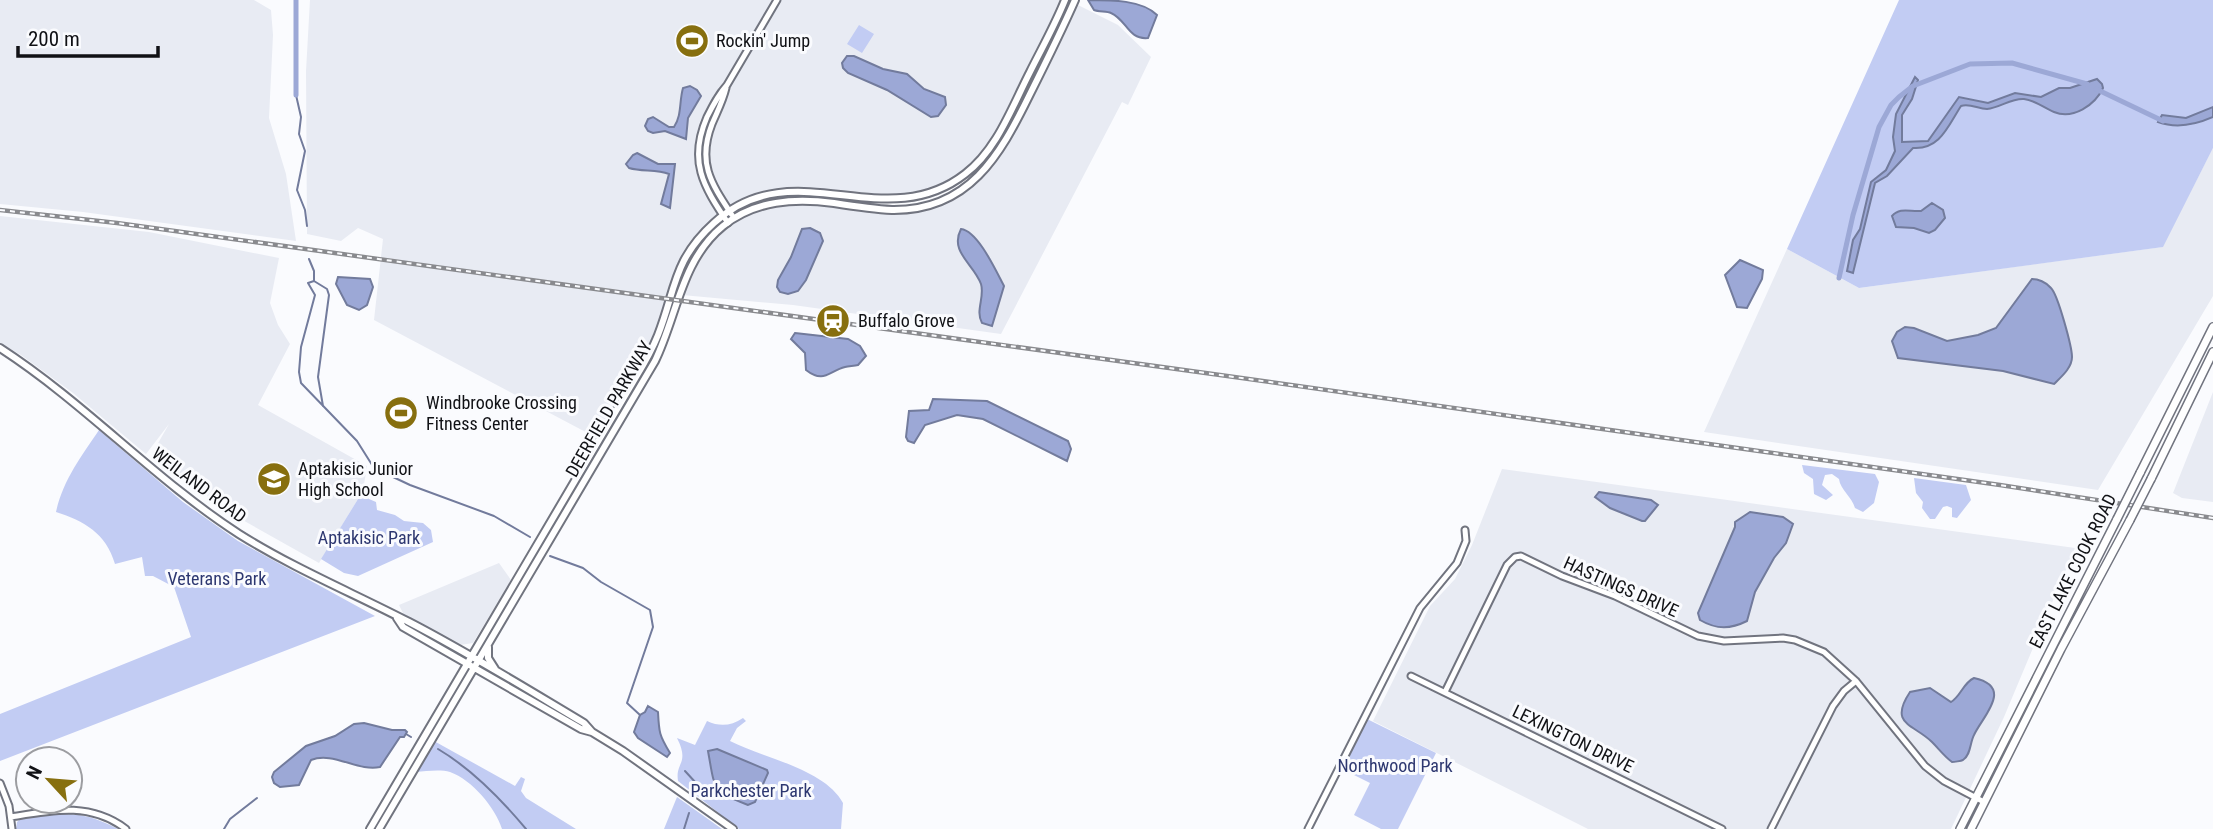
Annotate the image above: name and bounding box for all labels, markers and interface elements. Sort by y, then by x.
scale bar [18,14,158,58]
sports icon: Rockin' Jump [673,22,711,60]
text: 200 m [28,27,80,51]
place label: Rockin' Jump [716,30,810,51]
station icon: Buffalo Grove [814,302,852,340]
place label: Buffalo Grove [858,310,955,331]
street label: DEERFIELD PARKWAY [561,336,656,481]
place label: Windbrooke Crossing Fitness Center [426,392,577,434]
sports icon: Windbrooke Crossing Fitness Center [382,394,420,432]
street label: WEILAND ROAD [148,442,251,527]
place label: Aptakisic Junior High School [298,458,414,500]
school or university icon: Aptakisic Junior High School [255,460,293,498]
street label: EAST LAKE COOK ROAD [2025,490,2121,651]
park label: Aptakisic Park [318,527,420,548]
street label: HASTINGS DRIVE [1561,552,1682,621]
park label: Veterans Park [168,568,266,589]
street label: LEXINGTON DRIVE [1509,700,1637,777]
north arrow [14,745,84,815]
park label: Northwood Park [1337,755,1453,776]
text: N [21,762,47,783]
park label: Parkchester Park [690,780,812,801]

